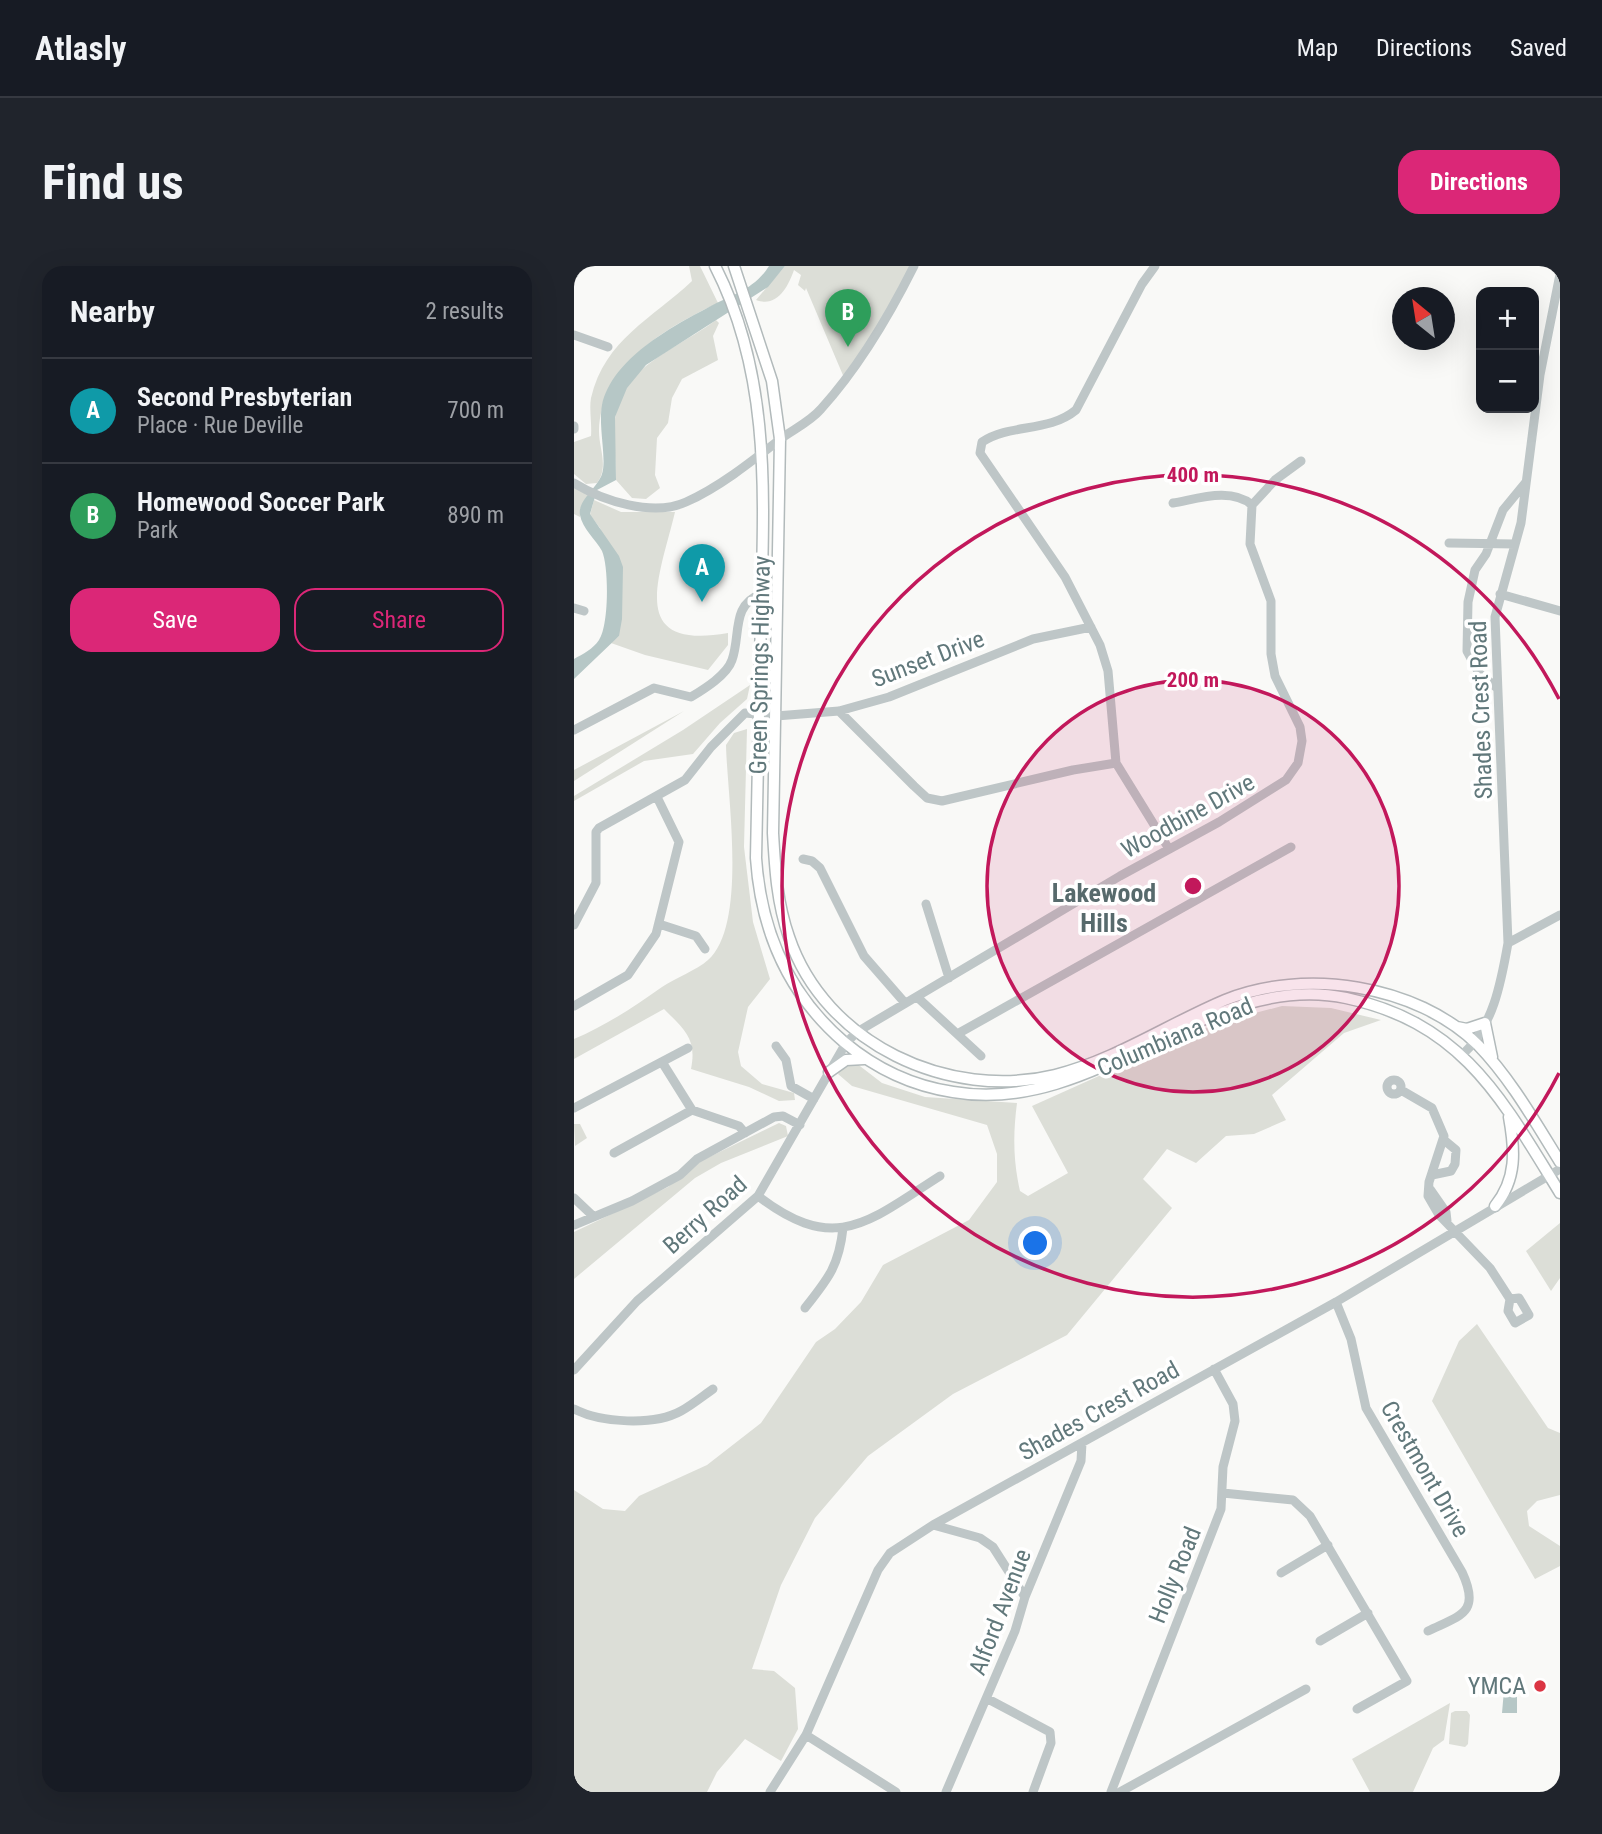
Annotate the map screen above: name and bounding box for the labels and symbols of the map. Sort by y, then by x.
north arrow [1392,287,1455,350]
pin: B [825,289,871,347]
text: 400 m [1167,463,1219,487]
pin: A [679,544,725,602]
street label: Green Springs Highway [744,555,776,775]
street label: Shades Crest Road [1464,620,1498,800]
street label: Sunset Drive [868,625,988,693]
text: 200 m [1167,668,1219,692]
street label: Woodbine Drive [1117,768,1259,864]
centre of rings [1181,874,1205,898]
district label: Lakewood Hills [1052,878,1156,938]
street label: Columbiana Road [1093,992,1257,1082]
street label: Berry Road [657,1170,753,1260]
your location [1018,1226,1052,1260]
street label: Shades Crest Road [1014,1355,1184,1467]
street label: Crestmont Drive [1375,1396,1475,1542]
street label: Holly Road [1143,1523,1207,1627]
street label: Alford Avenue [963,1545,1037,1679]
place label: YMCA [1468,1672,1526,1700]
marker: YMCA [1532,1678,1548,1694]

